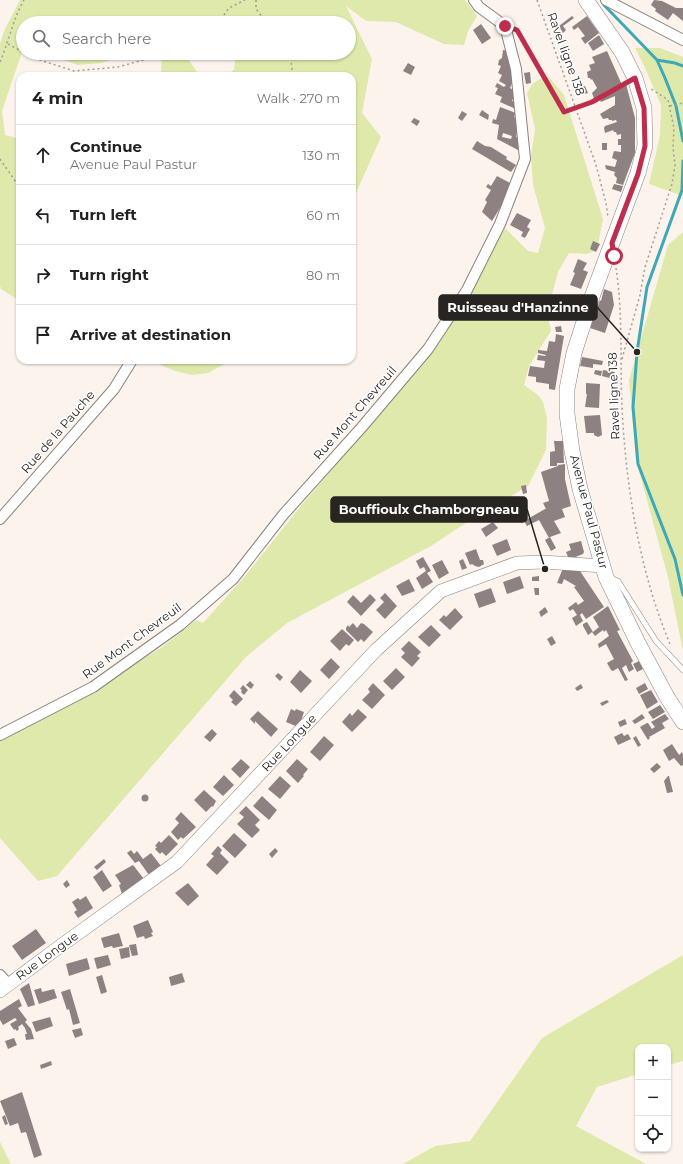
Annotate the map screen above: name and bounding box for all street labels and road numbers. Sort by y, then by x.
street label: Ravel ligne 138 [544,10,589,98]
street label: Ravel ligne 138 [604,352,623,440]
street label: Rue Mont Chevreuil [310,363,399,462]
street label: Rue de la Pauche [18,387,98,476]
street label: Avenue Paul Pastur [567,453,612,571]
street label: Rue Mont Chevreuil [79,600,184,682]
street label: Rue Longue [258,711,319,775]
street label: Rue Longue [13,928,81,983]

